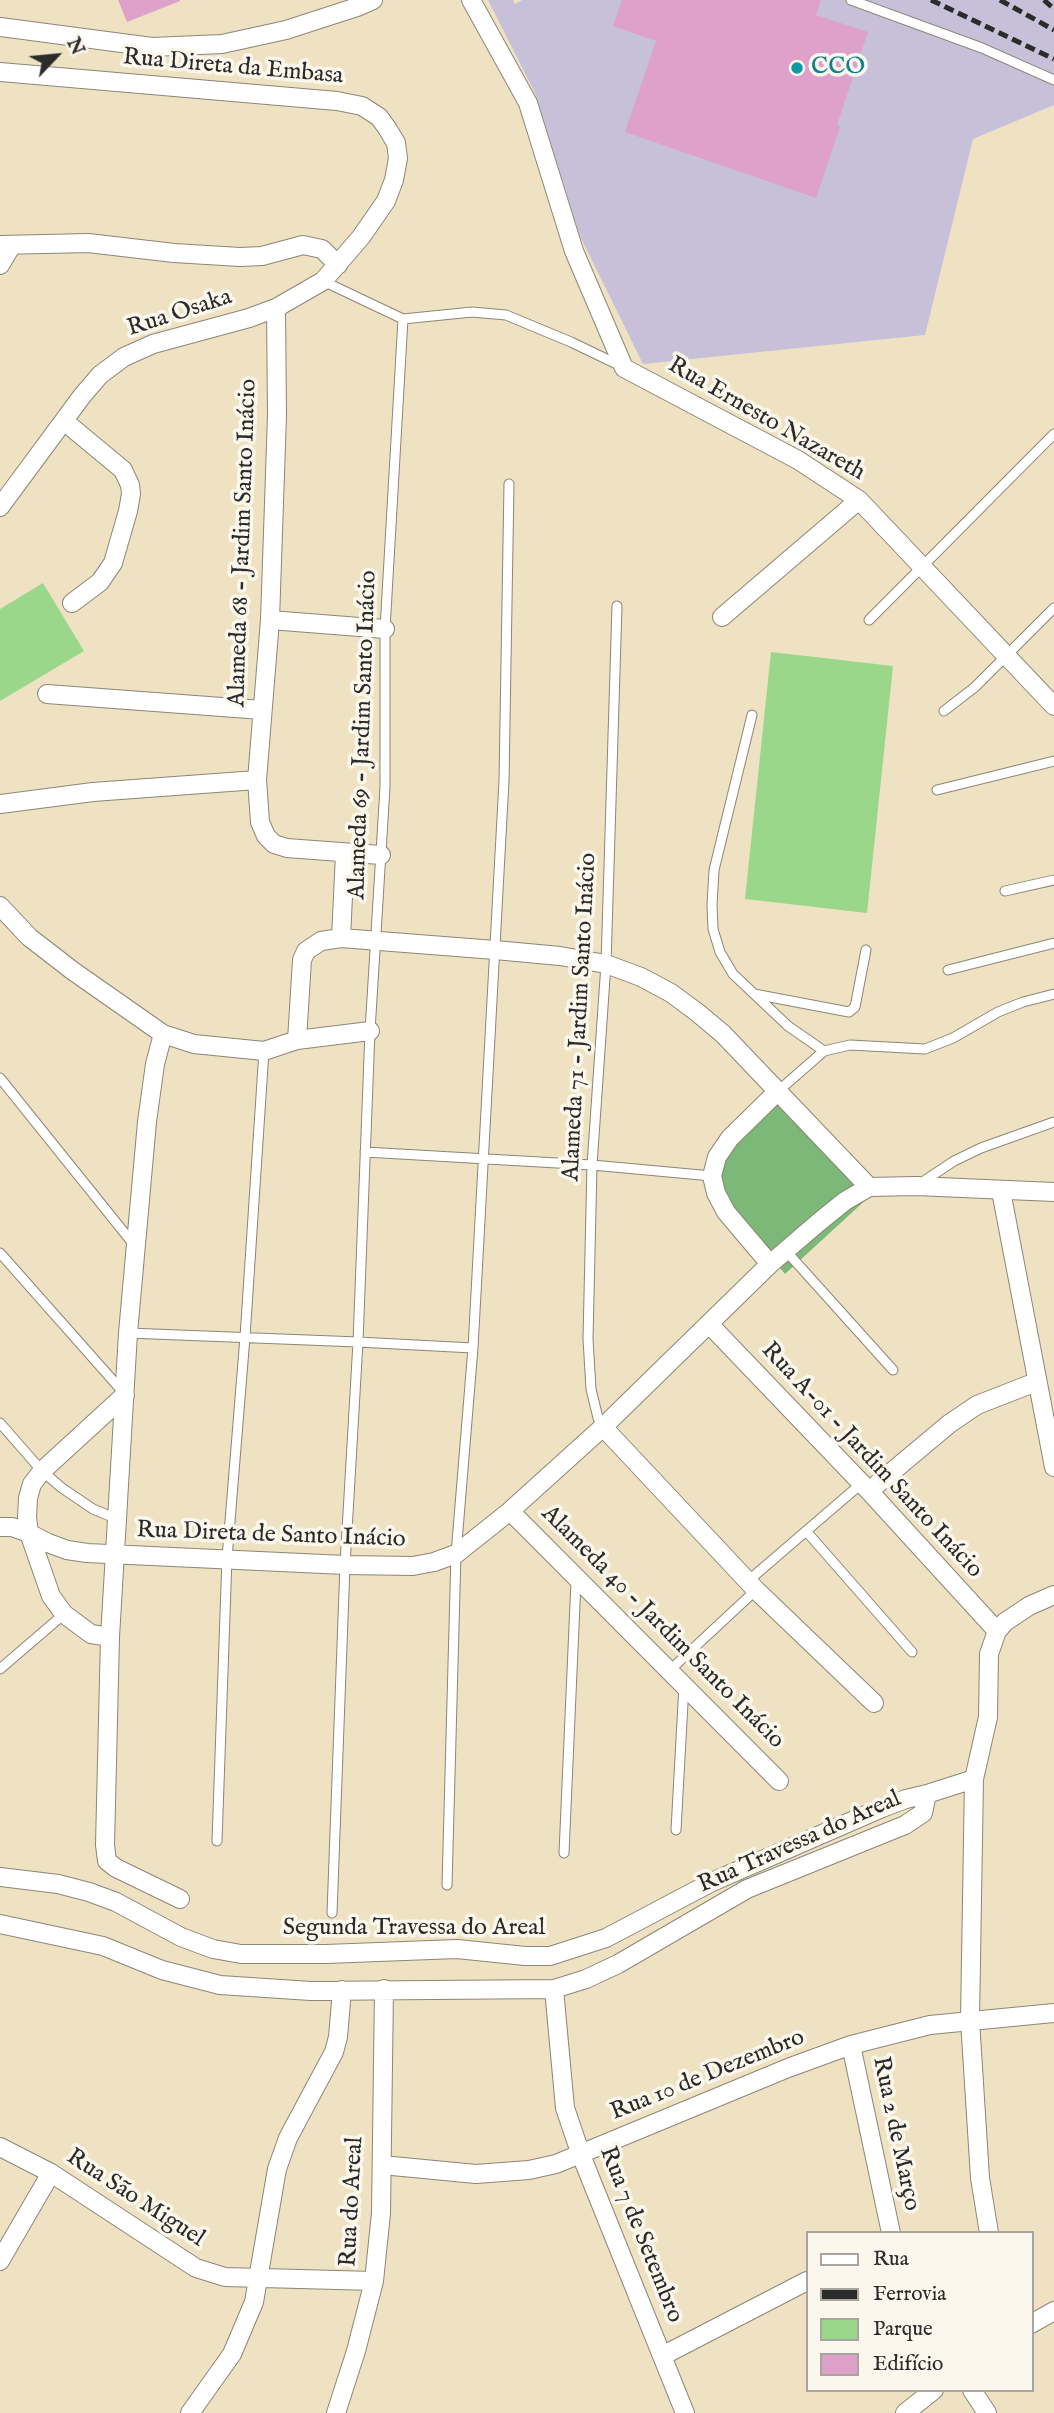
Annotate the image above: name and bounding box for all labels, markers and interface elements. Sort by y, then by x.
north arrow [21,21,91,91]
text: N [60,34,89,59]
street label: Rua Direta da Embasa [122,44,344,92]
place label: CCO [811,54,865,82]
marker: CCO [789,60,805,76]
street label: Rua Osaka [124,284,236,344]
street label: Rua Ernesto Nazareth [662,352,870,488]
street label: Alameda 68 - Jardim Santo Inácio [224,378,264,708]
street label: Alameda 69 - Jardim Santo Inácio [344,570,384,900]
street label: Alameda 71 - Jardim Santo Inácio [558,852,604,1182]
street label: Rua A-01 - Jardim Santo Inácio [754,1337,988,1585]
street label: Alameda 40 - Jardim Santo Inácio [534,1500,790,1756]
street label: Rua Direta de Santo Inácio [136,1517,406,1555]
street label: Rua Travessa do Areal [694,1785,906,1901]
street label: Segunda Travessa do Areal [283,1915,545,1943]
street label: Rua 10 de Dezembro [607,2024,809,2128]
street label: Rua 2 de Março [865,2054,925,2214]
street label: Rua do Areal [335,2136,371,2268]
street label: Rua 7 de Setembro [592,2143,688,2327]
street label: Rua São Miguel [60,2144,210,2254]
legend [806,2231,1033,2392]
text: Rua [873,2246,909,2273]
text: Ferrovia [873,2281,946,2308]
text: Parque [873,2316,933,2343]
text: Edifício [873,2351,943,2378]

